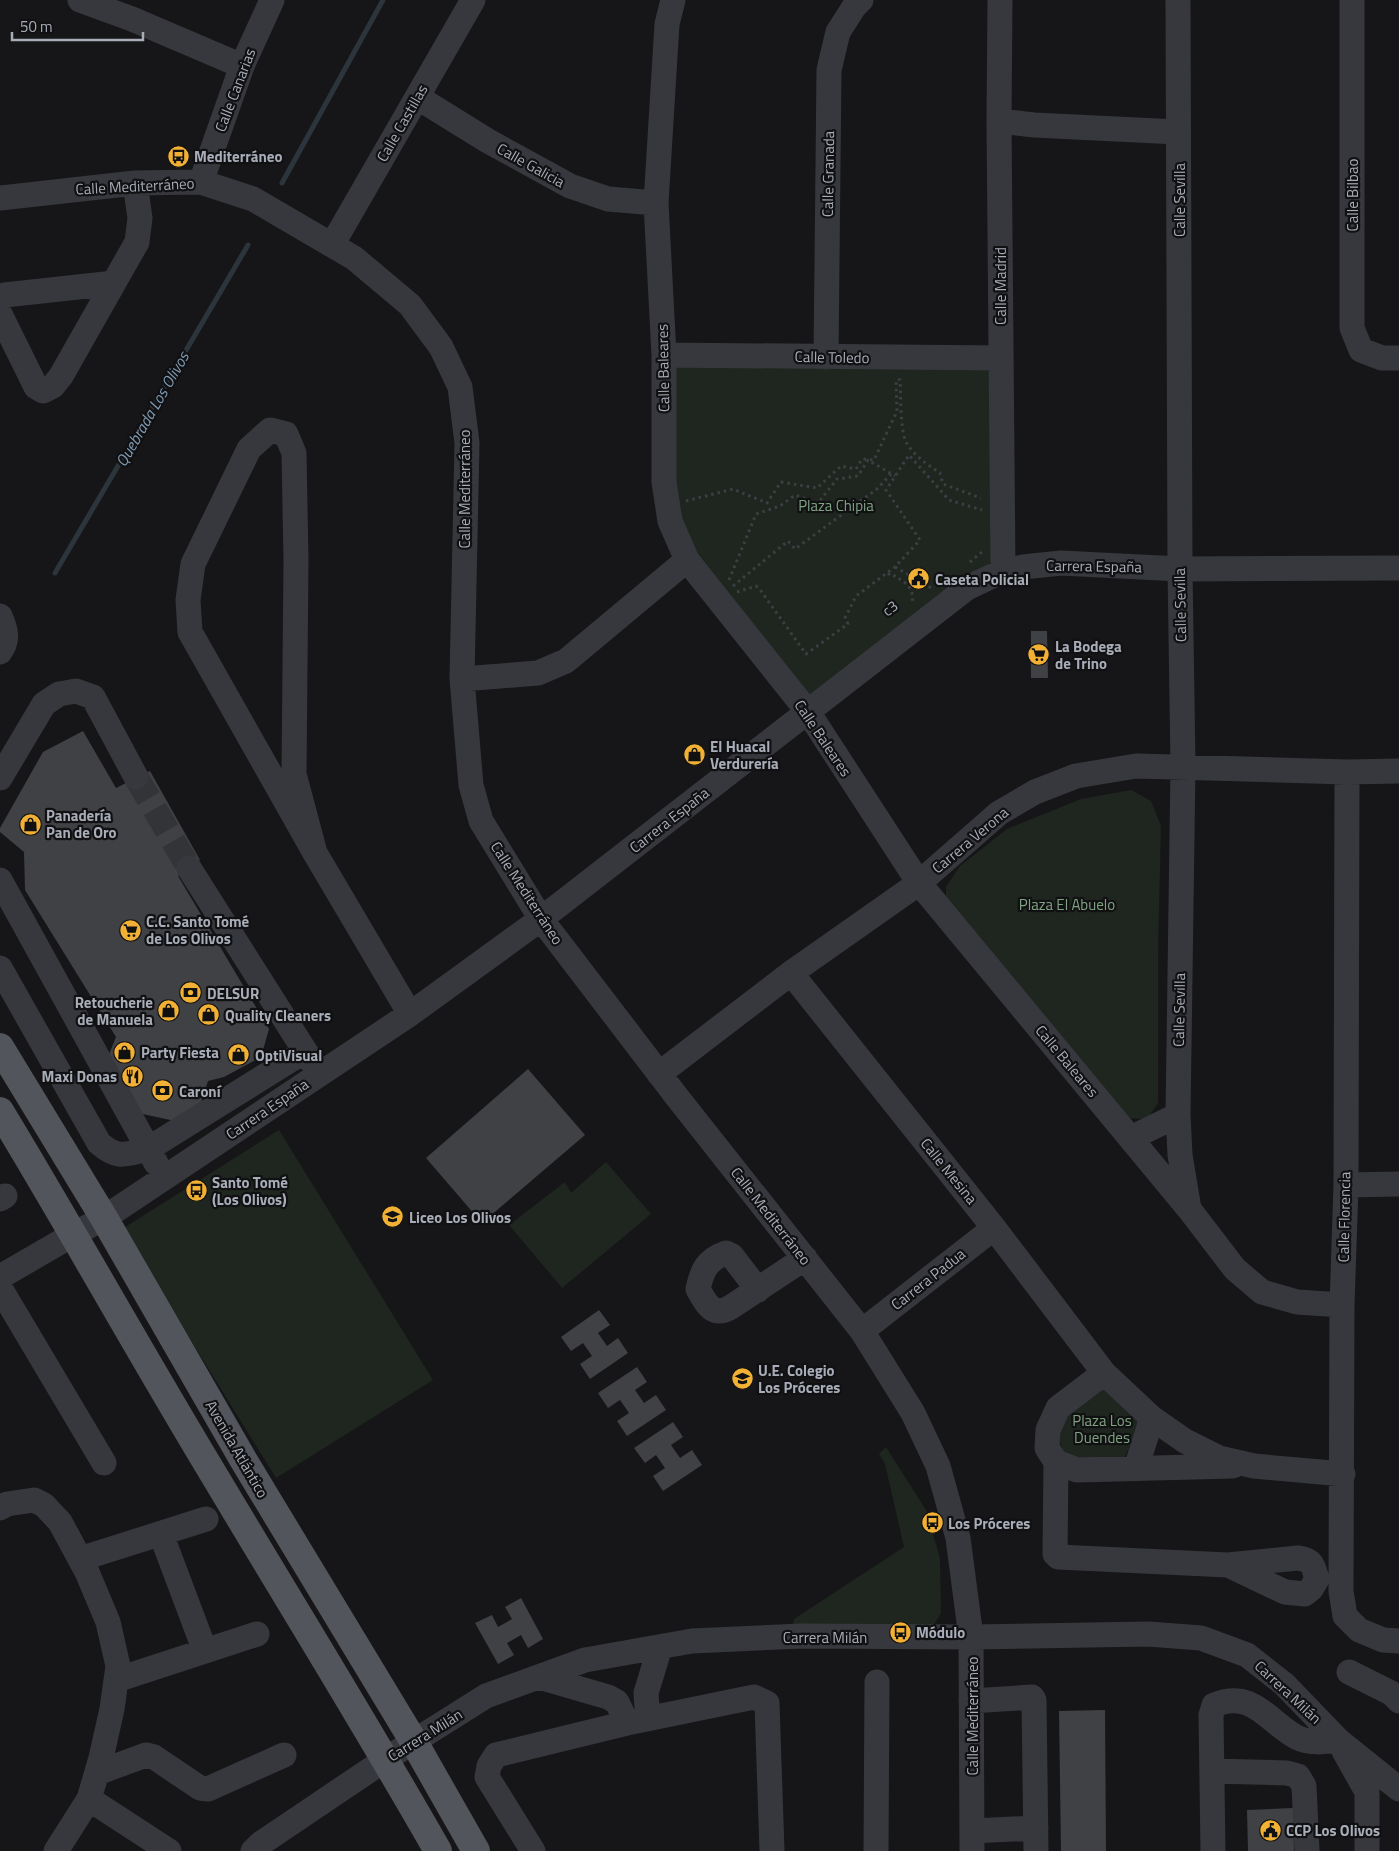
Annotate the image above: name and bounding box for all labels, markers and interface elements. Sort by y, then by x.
scale bar [12,10,144,42]
text: 50 m [20,15,53,38]
street label: Calle Canarias [209,45,261,135]
street label: Calle Castillas [371,80,433,166]
street label: Calle Granada [816,130,840,217]
street label: Calle Galicia [493,137,570,193]
bus stop icon: Mediterráneo [166,144,190,168]
place label: Mediterráneo [194,145,282,168]
street label: Calle Bilbao [1341,159,1364,231]
street label: Calle Sevilla [1168,163,1191,237]
street label: Calle Mediterráneo [75,171,195,201]
street label: Calle Madrid [989,247,1012,325]
street label: Calle Baleares [651,324,675,412]
street label: Calle Toledo [794,345,870,369]
water label: Quebrada Los Olivos [109,346,195,471]
street label: Calle Mediterráneo [453,429,476,549]
park label: Plaza Chipia [798,494,874,517]
street label: Carrera España [1046,554,1143,578]
public building icon: Caseta Policial [907,567,931,591]
street label: Calle Sevilla [1168,567,1192,642]
place label: Caseta Policial [935,568,1029,591]
street label: c3 [877,594,903,622]
place label: La Bodega de Trino [1055,635,1122,675]
supermarket icon: La Bodega de Trino [1027,643,1051,667]
street label: Calle Baleares [789,695,857,781]
place label: El Huacal Verdurería [710,735,779,775]
shop icon: El Huacal Verdurería [682,743,706,767]
street label: Carrera España [624,781,714,859]
street label: Carrera Verona [927,801,1014,879]
place label: Panadería Pan de Oro [46,804,117,844]
shop icon: Panadería Pan de Oro [18,812,42,836]
street label: Calle Mediterráneo [485,837,569,949]
park label: Plaza El Abuelo [1019,893,1115,916]
place label: C.C. Santo Tomé de Los Olivos [146,910,250,950]
supermarket icon: C.C. Santo Tomé de Los Olivos [118,918,142,942]
street label: Calle Sevilla [1167,972,1191,1047]
bank icon: DELSUR [179,981,203,1005]
place label: DELSUR [207,982,259,1005]
place label: Retoucherie de Manuela [75,991,153,1031]
shop icon: Retoucherie de Manuela [157,999,181,1023]
shop icon: Quality Cleaners [197,1003,221,1027]
place label: Quality Cleaners [225,1004,331,1027]
street label: Calle Baleares [1030,1020,1104,1102]
shop icon: Party Fiesta [113,1040,137,1064]
place label: Party Fiesta [141,1041,219,1064]
shop icon: OptiVisual [227,1043,251,1067]
place label: OptiVisual [255,1044,322,1067]
restaurant icon: Maxi Donas [121,1064,145,1088]
place label: Maxi Donas [42,1065,117,1088]
street label: Carrera España [221,1072,314,1145]
bank icon: Caroní [151,1079,175,1103]
place label: Caroní [179,1080,222,1103]
street label: Calle Mesina [915,1133,983,1209]
street label: Calle Mediterráneo [725,1162,817,1270]
place label: Santo Tomé (Los Olivos) [212,1171,288,1211]
street label: Calle Florencia [1332,1171,1356,1263]
bus stop icon: Santo Tomé (Los Olivos) [184,1179,208,1203]
school or university icon: Liceo Los Olivos [381,1205,405,1229]
place label: Liceo Los Olivos [409,1206,511,1229]
street label: Carrera Padua [886,1242,971,1316]
place label: U.E. Colegio Los Próceres [758,1359,840,1399]
school or university icon: U.E. Colegio Los Próceres [730,1367,754,1391]
street label: Avenida Atlántico [200,1396,274,1502]
park label: Plaza Los Duendes [1072,1409,1132,1449]
bus stop icon: Los Próceres [920,1511,944,1535]
place label: Los Próceres [948,1512,1030,1535]
bus stop icon: Módulo [888,1620,912,1644]
place label: Módulo [916,1621,965,1644]
street label: Carrera Milán [783,1626,867,1649]
street label: Carrera Milán [1249,1655,1327,1729]
street label: Calle Mediterráneo [961,1656,984,1776]
street label: Carrera Milán [383,1703,467,1767]
public building icon: CCP Los Olivos [1258,1818,1282,1842]
place label: CCP Los Olivos [1286,1819,1380,1842]

